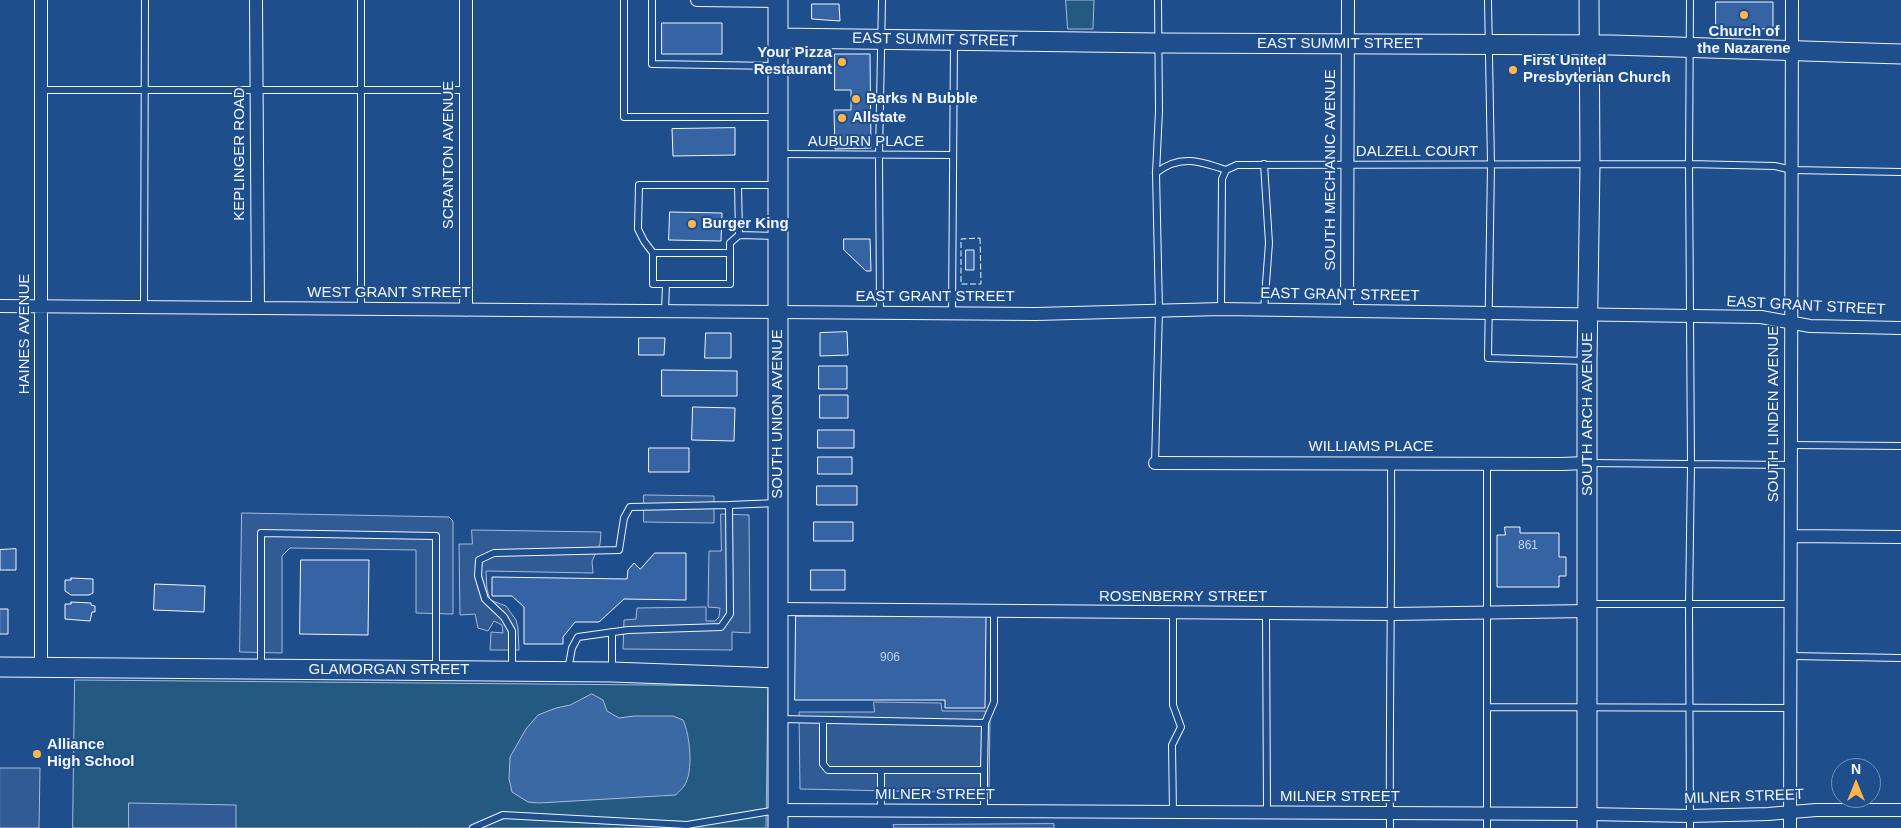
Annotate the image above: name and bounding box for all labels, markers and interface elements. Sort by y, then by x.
marker: Church of the Nazarene [1738,9,1750,21]
place label: Church of the Nazarene [1697,23,1791,58]
street label: EAST SUMMIT STREET [852,30,1018,50]
street label: EAST SUMMIT STREET [1257,35,1423,53]
place label: Your Pizza Restaurant [754,44,832,79]
place label: First United Presbyterian Church [1523,52,1671,87]
marker: Your Pizza Restaurant [836,56,848,68]
marker: First United Presbyterian Church [1507,64,1519,76]
street label: SOUTH MECHANIC AVENUE [1322,69,1340,271]
street label: SCRANTON AVENUE [440,81,458,229]
street label: KEPLINGER ROAD [231,87,249,221]
place label: Barks N Bubble [866,90,978,108]
marker: Barks N Bubble [850,93,862,105]
place label: Allstate [852,109,906,127]
marker: Allstate [836,112,848,124]
street label: AUBURN PLACE [808,133,924,151]
street label: DALZELL COURT [1356,143,1478,161]
place label: Burger King [702,215,789,233]
marker: Burger King [686,218,698,230]
street label: HAINES AVENUE [16,274,34,394]
street label: WEST GRANT STREET [307,284,471,302]
street label: EAST GRANT STREET [1260,285,1420,305]
street label: EAST GRANT STREET [855,288,1015,306]
street label: EAST GRANT STREET [1726,293,1886,319]
street label: SOUTH LINDEN AVENUE [1765,326,1783,502]
street label: SOUTH UNION AVENUE [769,329,787,499]
street label: SOUTH ARCH AVENUE [1579,332,1597,496]
street label: WILLIAMS PLACE [1308,438,1434,456]
house number: 861 [1518,539,1538,553]
street label: ROSENBERRY STREET [1099,588,1267,606]
house number: 906 [880,651,900,665]
street label: GLAMORGAN STREET [309,661,469,679]
place label: Alliance High School [47,736,134,771]
marker: Alliance High School [31,748,43,760]
north arrow [1831,758,1881,808]
text: N [1851,761,1861,777]
street label: MILNER STREET [875,786,995,804]
street label: MILNER STREET [1684,786,1804,808]
street label: MILNER STREET [1280,788,1400,806]

